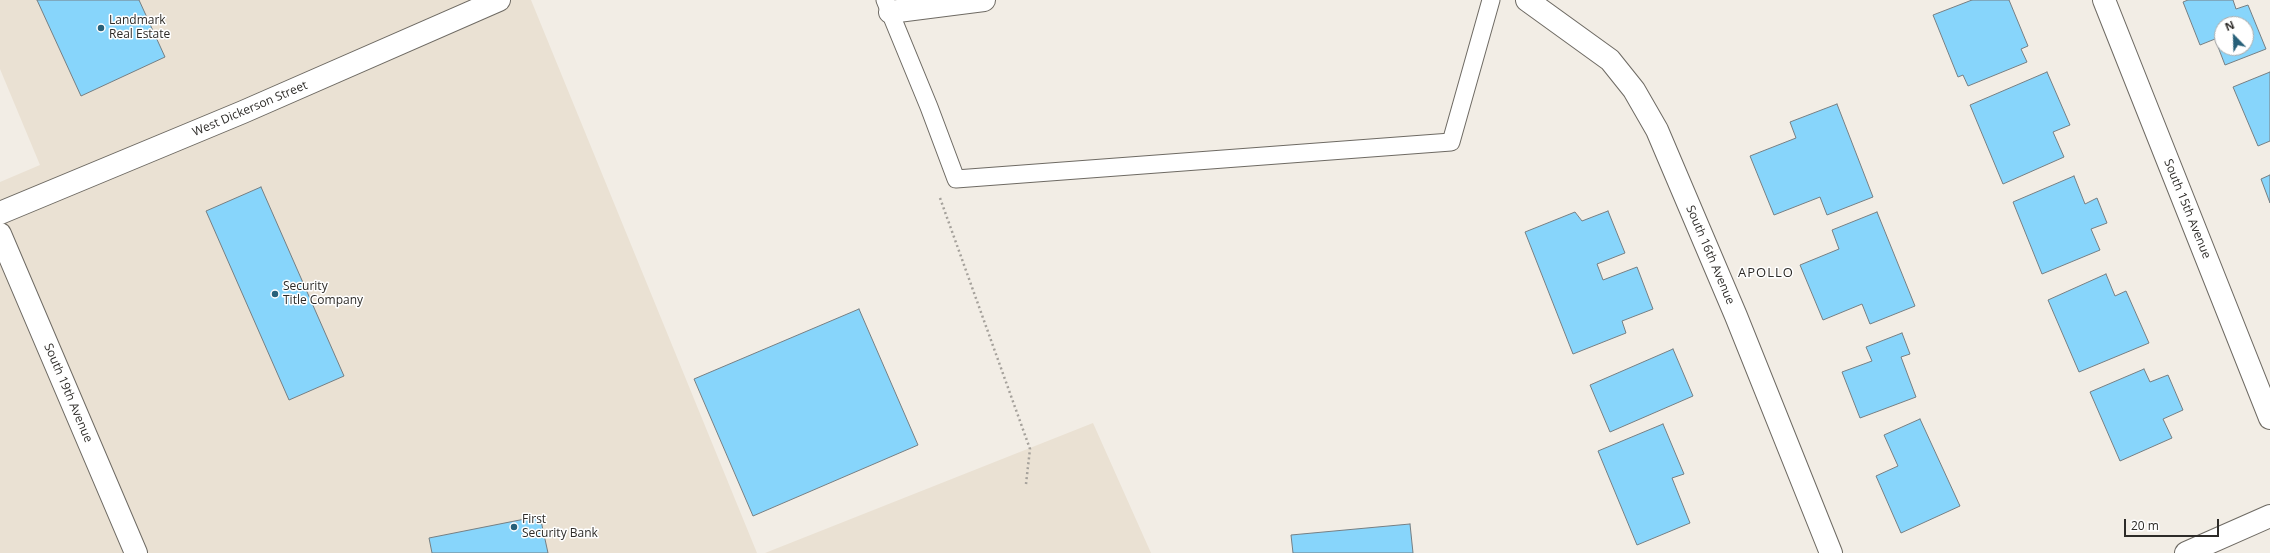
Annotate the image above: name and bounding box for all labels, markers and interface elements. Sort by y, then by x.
place label: Landmark Real Estate [109,14,170,42]
north arrow [2214,16,2254,56]
text: N [2222,17,2237,34]
marker: Landmark Real Estate [96,23,106,33]
street label: West Dickerson Street [190,78,310,140]
street label: South 15th Avenue [2160,157,2214,261]
street label: South 16th Avenue [1683,203,1737,307]
district label: APOLLO [1738,265,1794,281]
place label: Security Title Company [283,280,363,308]
marker: Security Title Company [270,289,280,299]
street label: South 19th Avenue [41,341,95,445]
scale bar [2126,511,2221,537]
place label: First Security Bank [522,513,598,541]
text: 20 m [2131,517,2159,534]
marker: First Security Bank [509,522,519,532]

